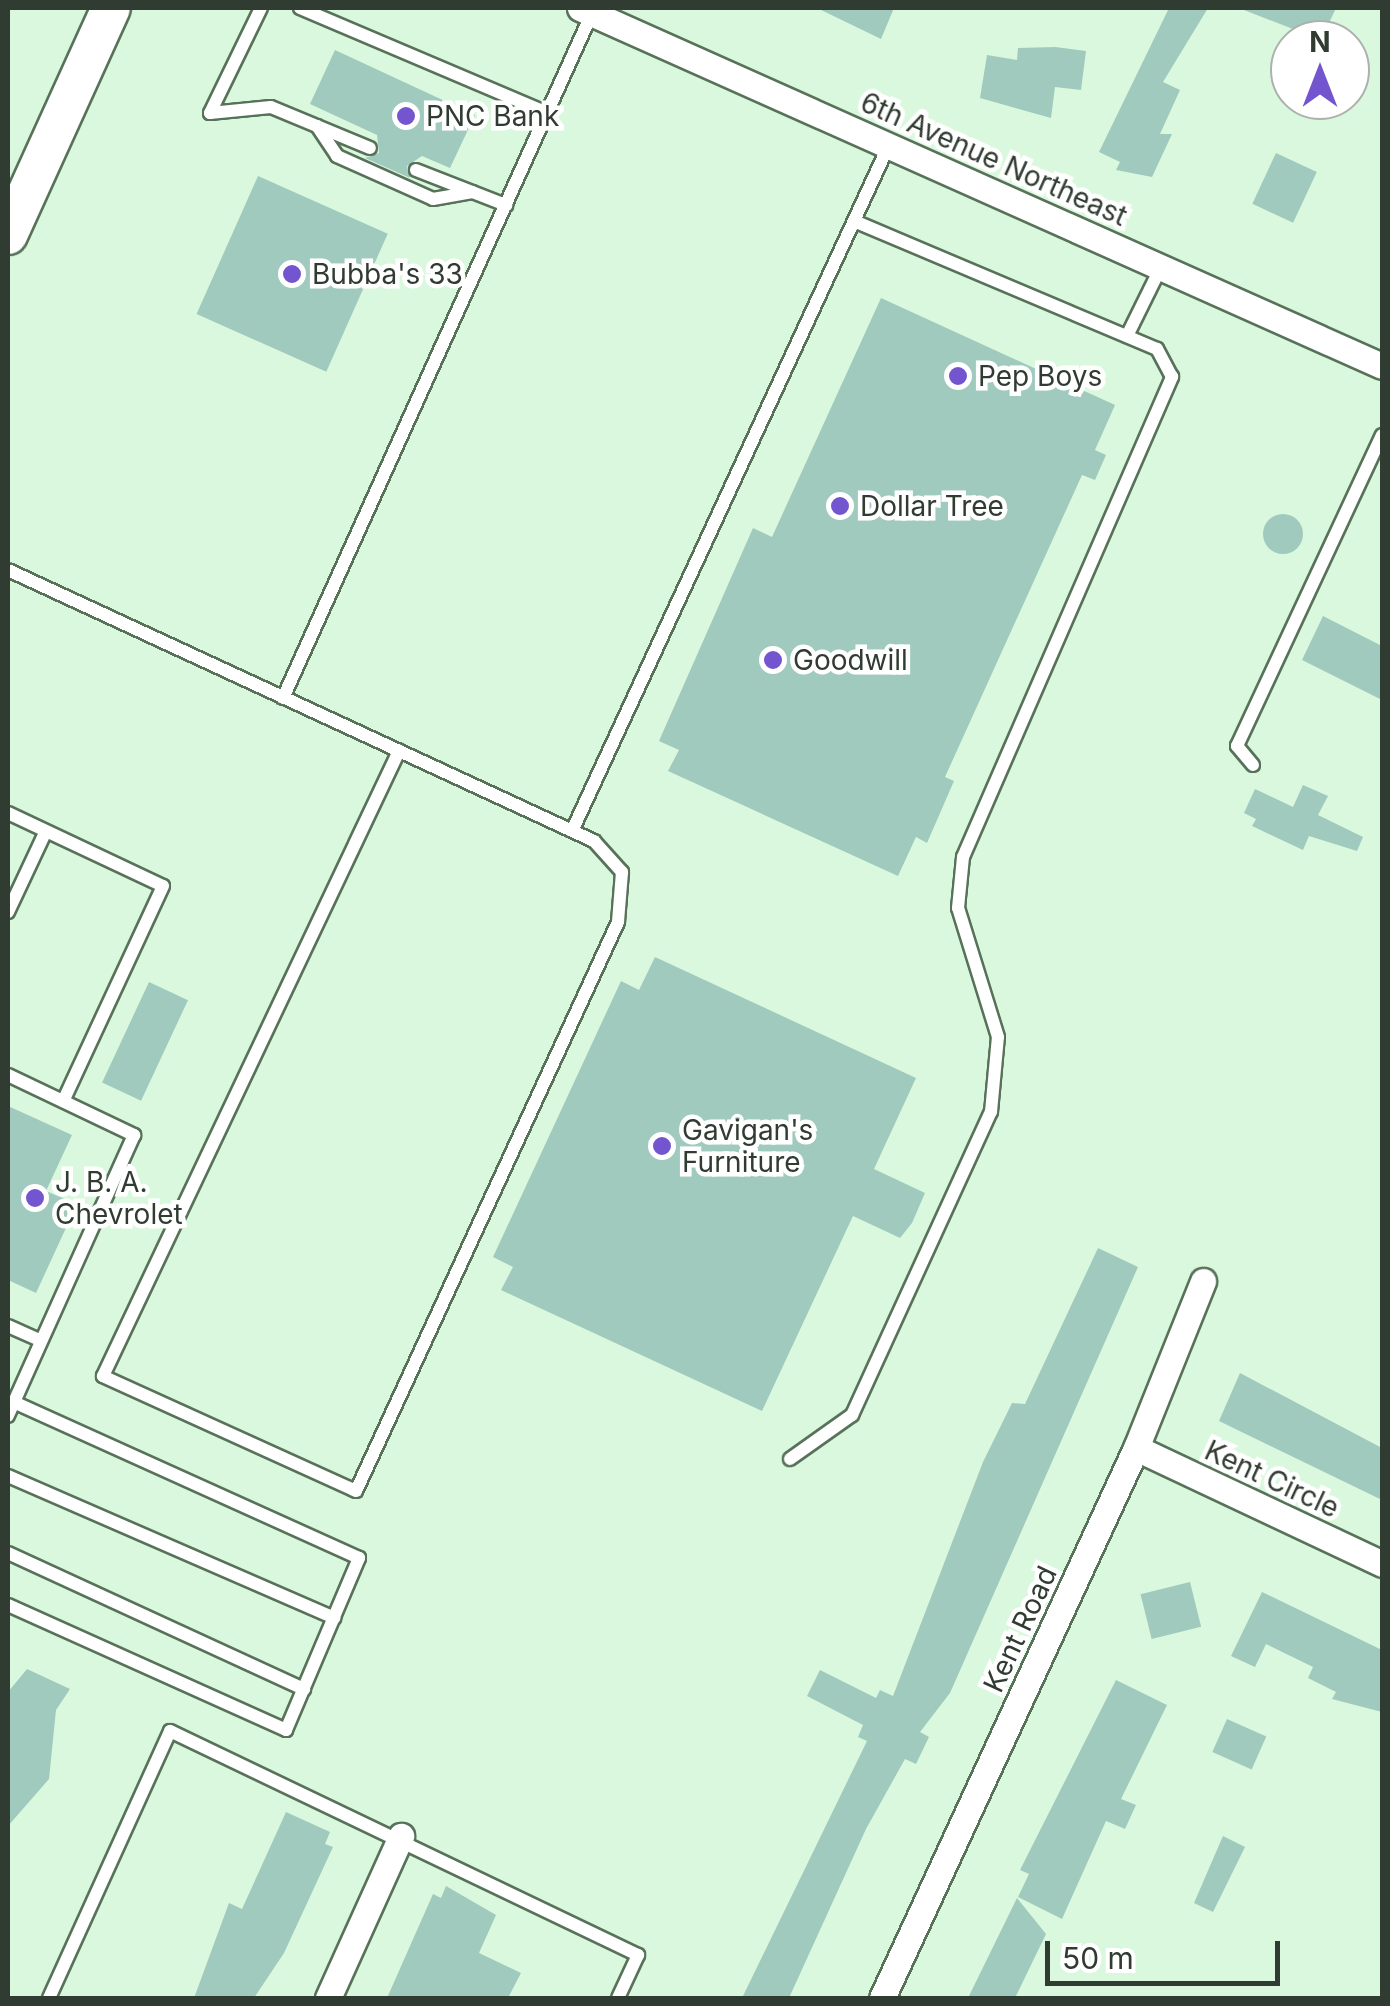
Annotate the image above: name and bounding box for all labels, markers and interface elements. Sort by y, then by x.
north arrow [1270,20,1370,120]
text: N [1309,25,1331,59]
street label: 6th Avenue Northeast [856,85,1132,233]
place label: PNC Bank [426,99,559,133]
marker: PNC Bank [395,105,417,127]
place label: Bubba's 33 [312,257,463,291]
marker: Bubba's 33 [281,263,303,285]
place label: Pep Boys [978,359,1102,393]
marker: Pep Boys [947,365,969,387]
place label: Dollar Tree [860,489,1004,523]
marker: Dollar Tree [829,495,851,517]
place label: Goodwill [793,643,908,677]
marker: Goodwill [762,649,784,671]
place label: Gavigan's Furniture [682,1113,813,1179]
marker: Gavigan's Furniture [651,1135,673,1157]
place label: J. B. A. Chevrolet [55,1165,183,1231]
marker: J. B. A. Chevrolet [24,1187,46,1209]
street label: Kent Circle [1200,1433,1344,1525]
street label: Kent Road [976,1561,1064,1697]
scale bar [1050,1921,1285,1983]
text: 50 m [1062,1940,1134,1976]

